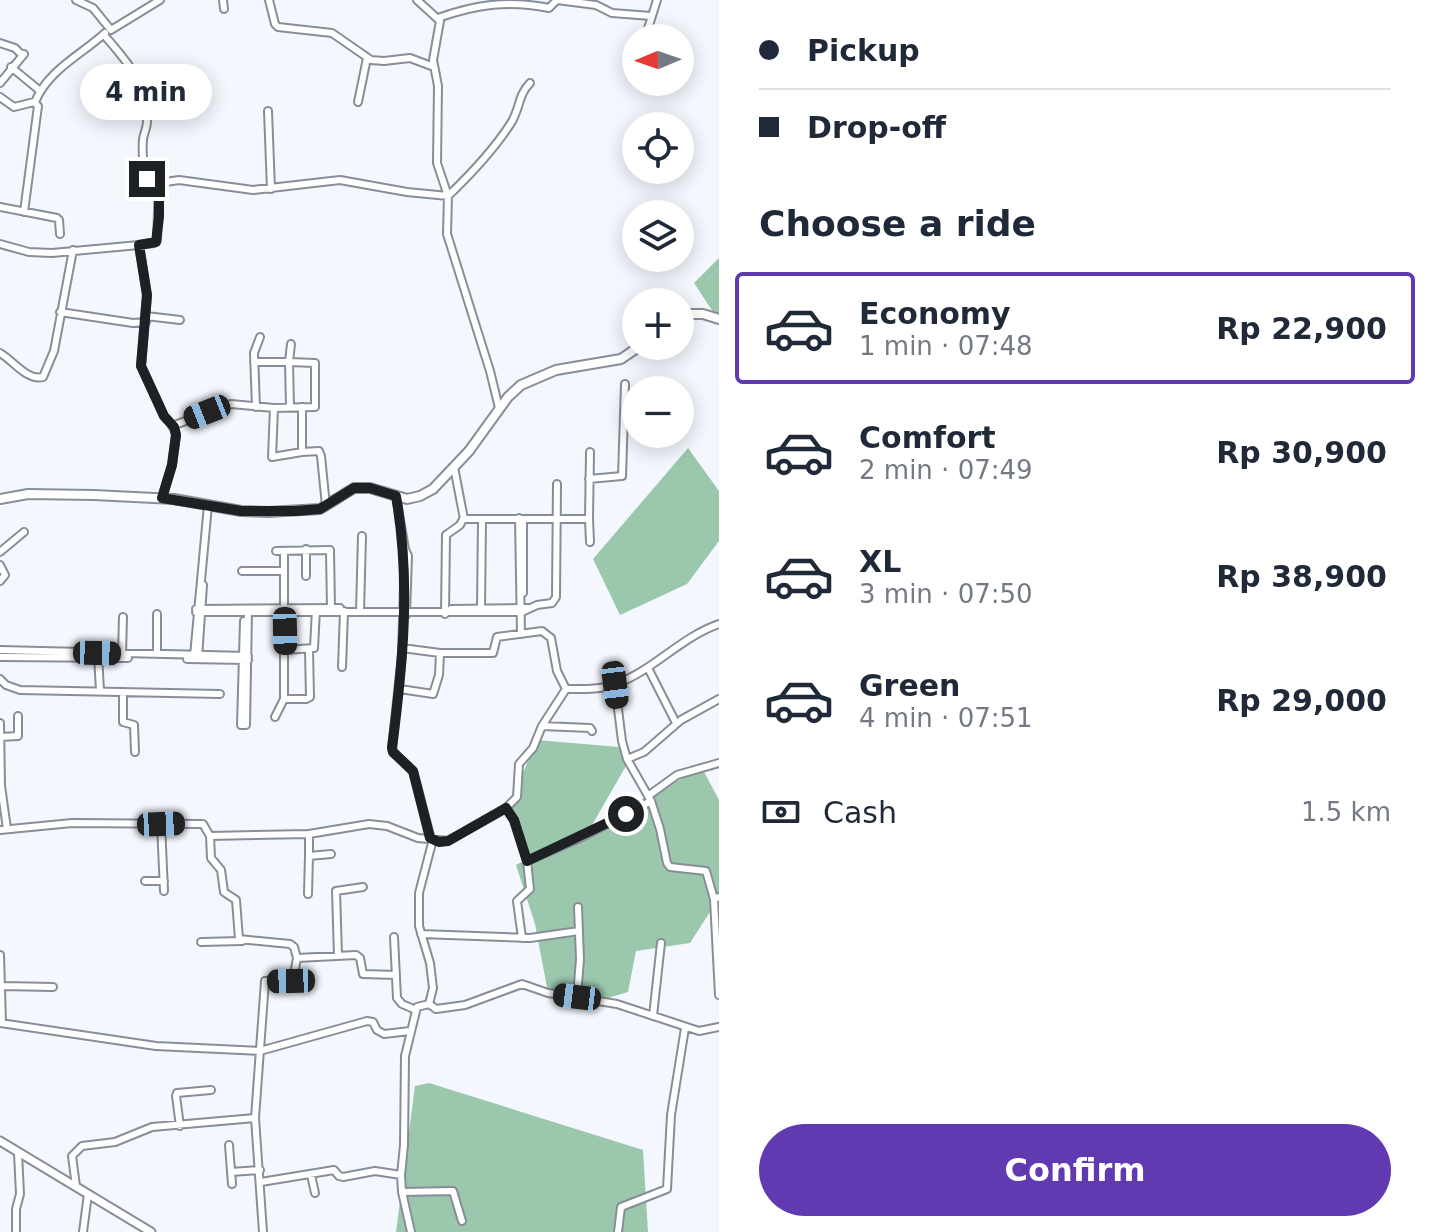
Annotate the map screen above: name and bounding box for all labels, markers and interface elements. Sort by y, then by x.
north arrow [622,24,694,96]
map controls [622,24,694,448]
text: Pickup [807,33,920,68]
callout: 4 min [81,63,213,119]
text: 4 min [105,77,187,107]
text: Drop-off [807,110,946,145]
button: locate [622,112,694,184]
route end [129,161,165,197]
button: layers [622,200,694,272]
text: Choose a ride [759,203,1036,244]
button: + [622,288,694,360]
icon: car [763,292,835,364]
text: Economy [859,296,1011,331]
text: Rp 22,900 [1216,311,1387,346]
text: 1 min · 07:48 [859,331,1033,361]
button: − [622,376,694,448]
car [180,392,234,432]
icon: car [763,416,835,488]
text: Comfort [859,420,996,455]
text: Rp 30,900 [1216,435,1387,470]
text: 2 min · 07:49 [859,455,1033,485]
icon: car [763,540,835,612]
text: XL [859,544,901,579]
text: Rp 38,900 [1216,559,1387,594]
text: 3 min · 07:50 [859,579,1033,609]
car [273,607,297,655]
car [73,641,121,665]
car [600,660,630,710]
icon: car [763,664,835,736]
text: Green [859,668,960,703]
text: Rp 29,000 [1216,683,1387,718]
text: 4 min · 07:51 [859,703,1033,733]
icon: cash [759,790,803,834]
text: Cash [823,795,897,830]
route start [608,796,644,832]
text: 1.5 km [1301,797,1391,827]
car [137,811,185,837]
car [267,969,315,993]
car [552,982,602,1012]
button: Confirm [759,1124,1391,1216]

